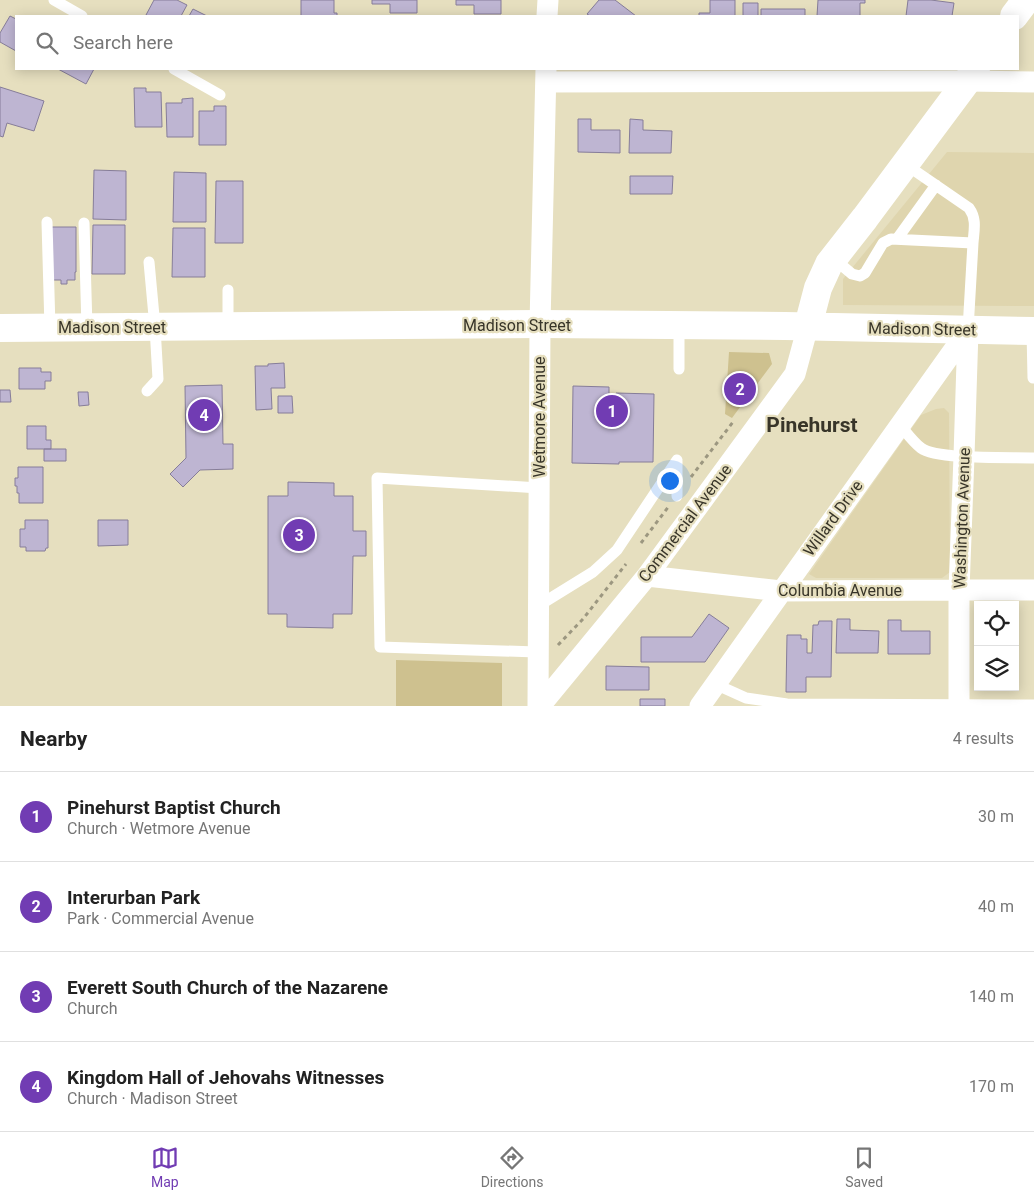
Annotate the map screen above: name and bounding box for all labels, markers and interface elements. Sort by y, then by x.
search box [15,15,1019,70]
icon: search [33,29,61,57]
text: Search here [73,31,173,54]
street label: Madison Street [463,316,571,335]
street label: Madison Street [58,318,166,337]
street label: Madison Street [868,319,976,339]
street label: Wetmore Avenue [530,357,549,477]
pin: 2 [724,370,756,408]
pin: 1 [596,392,628,430]
pin: 4 [188,396,220,434]
district label: Pinehurst [766,413,858,437]
street label: Washington Avenue [950,447,974,589]
street label: Commercial Avenue [635,460,735,586]
your location [657,468,683,494]
street label: Willard Drive [799,477,867,559]
pin: 3 [283,516,315,554]
street label: Columbia Avenue [778,581,902,600]
map controls [974,601,1019,691]
button: locate [974,601,1019,646]
button: layers [974,646,1019,691]
text: Nearby [20,727,87,751]
text: 4 results [953,729,1014,748]
text: Pinehurst Baptist Church [67,796,281,819]
text: 1 [31,807,41,826]
text: 30 m [978,807,1014,826]
text: Church · Wetmore Avenue [67,819,251,838]
text: Interurban Park [67,886,200,909]
text: 2 [31,897,41,916]
text: 40 m [978,897,1014,916]
text: Park · Commercial Avenue [67,909,254,928]
text: Everett South Church of the Nazarene [67,976,388,999]
text: 3 [31,987,41,1006]
text: 140 m [969,987,1014,1006]
text: Church [67,999,118,1018]
text: Kingdom Hall of Jehovahs Witnesses [67,1066,384,1089]
text: 4 [31,1077,41,1096]
text: 170 m [969,1077,1014,1096]
text: Church · Madison Street [67,1089,238,1108]
tab: Map [151,1144,179,1190]
tab: Directions [481,1144,544,1190]
tab: Saved [845,1144,883,1190]

